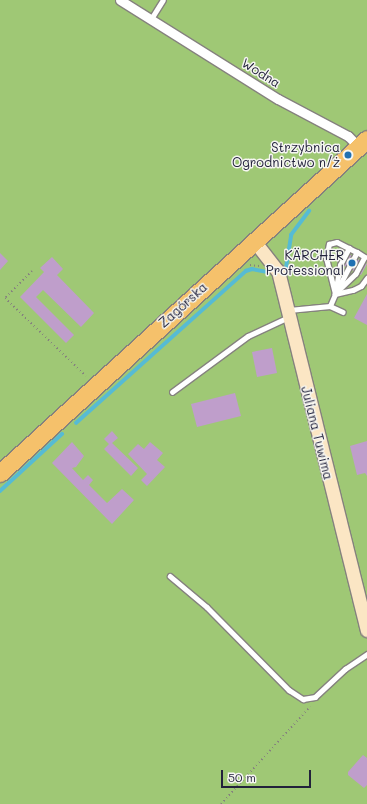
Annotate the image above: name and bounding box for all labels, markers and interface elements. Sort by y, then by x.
street label: Wodna [239,55,283,91]
place label: Strzybnica Ogrodnictwo n/ż [232,140,340,171]
marker: Strzybnica Ogrodnictwo n/ż [343,150,353,160]
place label: KÄRCHER Professional [266,248,344,279]
marker: KÄRCHER Professional [347,258,357,268]
street label: Zagórska [156,279,210,331]
street label: Juliana Tuwima [298,385,336,481]
scale bar [223,762,313,788]
text: 50 m [228,769,256,785]

